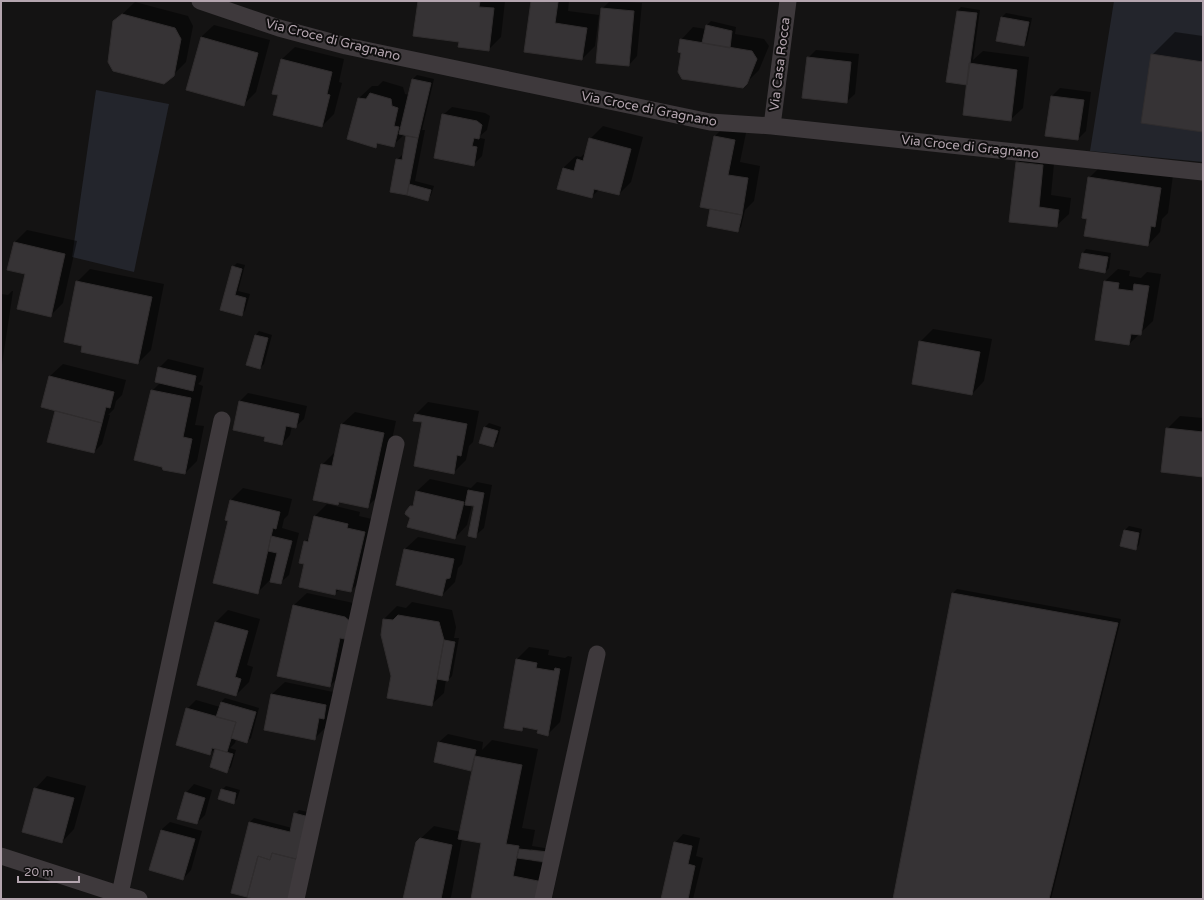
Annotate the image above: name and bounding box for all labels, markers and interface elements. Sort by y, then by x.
street label: Via Croce di Gragnano [264,16,402,65]
street label: Via Casa Rocca [766,16,794,112]
street label: Via Croce di Gragnano [580,88,718,130]
street label: Via Croce di Gragnano [900,132,1040,162]
scale bar [18,858,79,884]
text: 20 m [24,865,53,879]

